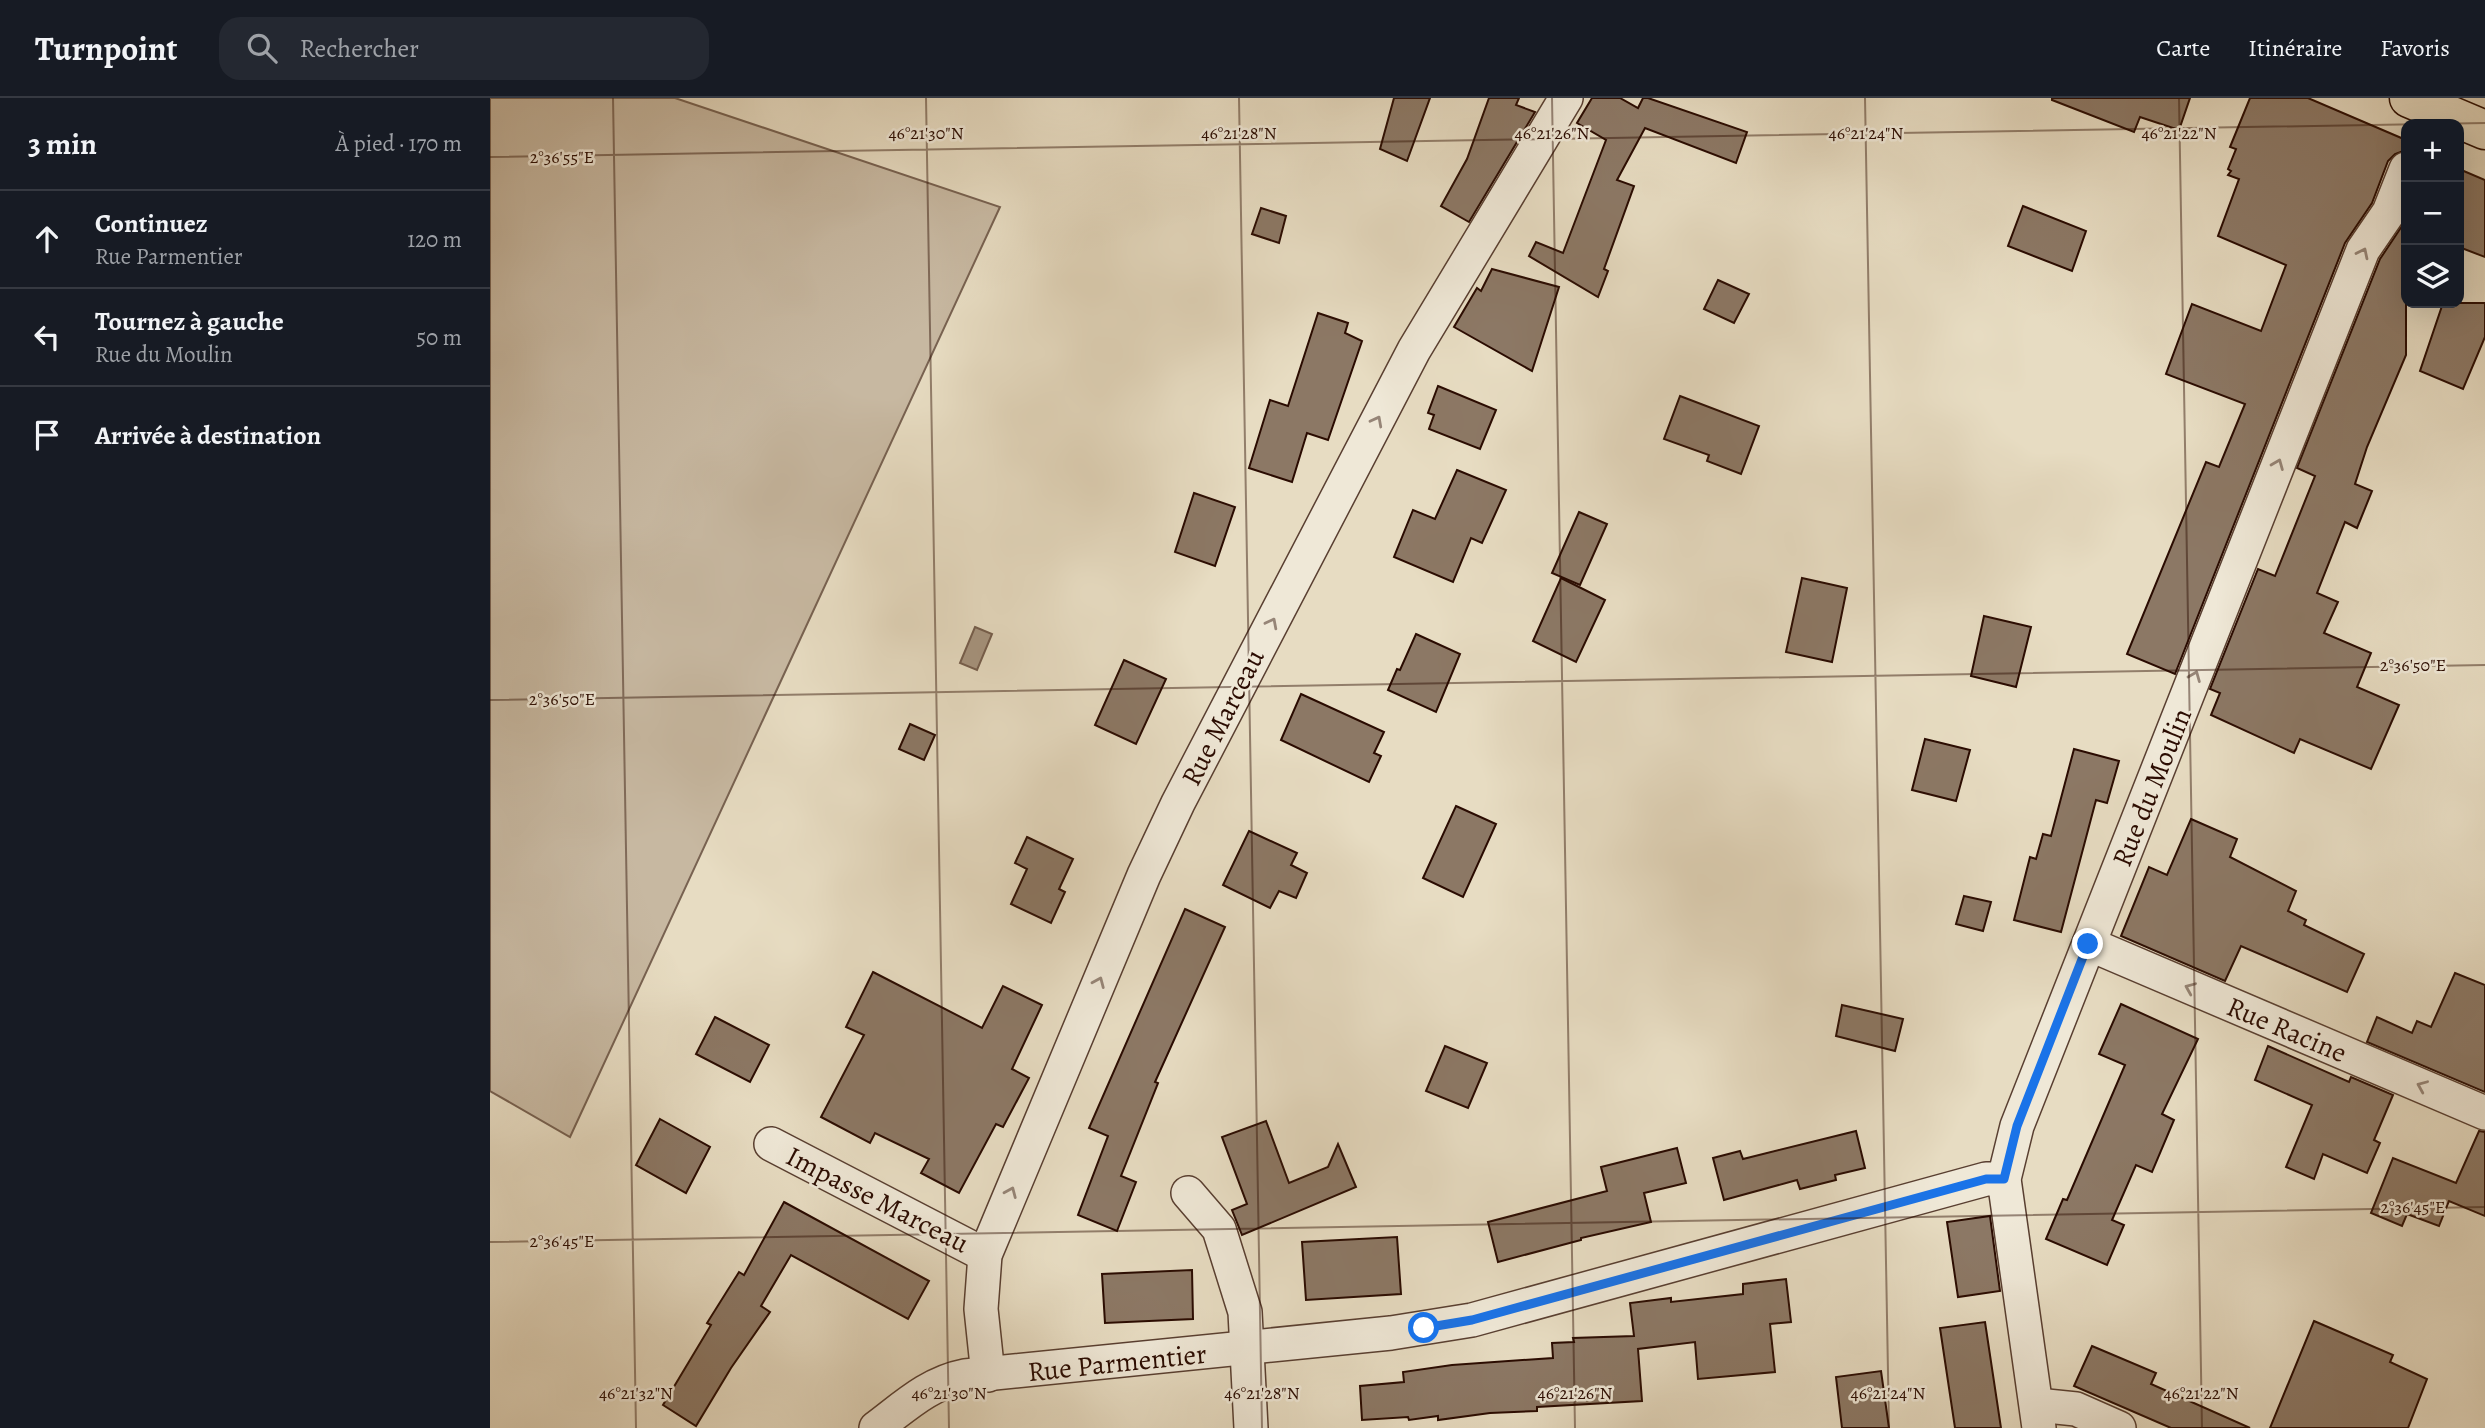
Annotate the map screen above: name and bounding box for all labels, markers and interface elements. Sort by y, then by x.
search box [219,17,709,80]
text: Turnpoint [35,26,177,71]
icon: search [243,29,281,67]
text: Rechercher [299,31,419,66]
text: Carte [2156,32,2210,64]
text: Itinéraire [2248,32,2342,64]
text: Favoris [2380,32,2450,64]
map controls [2401,119,2464,308]
button: + [2401,119,2464,182]
text: 46°21'30"N [888,121,964,145]
text: 46°21'28"N [1201,121,1277,145]
text: 46°21'26"N [1515,121,1590,145]
text: 46°21'24"N [1829,121,1903,145]
text: 46°21'22"N [2141,121,2217,145]
text: 3 min [28,124,97,164]
text: À pied · 170 m [336,128,462,159]
text: 2°36'55"E [530,145,594,169]
button: − [2401,182,2464,245]
text: Continuez [95,206,208,241]
icon: ahead [28,220,66,258]
text: 120 m [407,224,462,255]
text: Rue Parmentier [95,241,243,272]
button: layers [2401,245,2464,308]
one-way arrow [2354,248,2368,260]
text: Tournez à gauche [95,304,284,339]
icon: left [28,318,66,356]
text: 50 m [416,322,462,353]
text: Rue du Moulin [95,339,233,370]
icon: arrive [28,416,66,454]
one-way arrow [1369,416,1382,428]
text: Arrivée à destination [95,418,321,453]
one-way arrow [2270,459,2284,471]
one-way arrow [1263,618,1277,630]
street label: Rue Marceau [1172,642,1274,792]
text: 2°36'50"E [2380,653,2446,677]
one-way arrow [2186,671,2200,683]
text: 2°36'50"E [529,687,595,711]
street label: Rue du Moulin [2103,703,2201,872]
route end [2072,928,2103,959]
one-way arrow [1091,977,1105,990]
one-way arrow [2185,982,2197,996]
street label: Rue Racine [2221,988,2352,1072]
one-way arrow [2417,1081,2429,1095]
street label: Impasse Marceau [780,1137,976,1263]
one-way arrow [1003,1187,1017,1199]
text: 2°36'45"E [2381,1195,2445,1219]
text: 2°36'45"E [530,1229,594,1253]
route start [1408,1312,1439,1343]
street label: Rue Parmentier [1026,1335,1209,1391]
text: 46°21'32"N [599,1381,673,1405]
text: 46°21'30"N [911,1381,987,1405]
text: 46°21'28"N [1224,1381,1300,1405]
text: 46°21'26"N [1538,1381,1613,1405]
text: 46°21'24"N [1851,1381,1925,1405]
text: 46°21'22"N [2163,1381,2239,1405]

